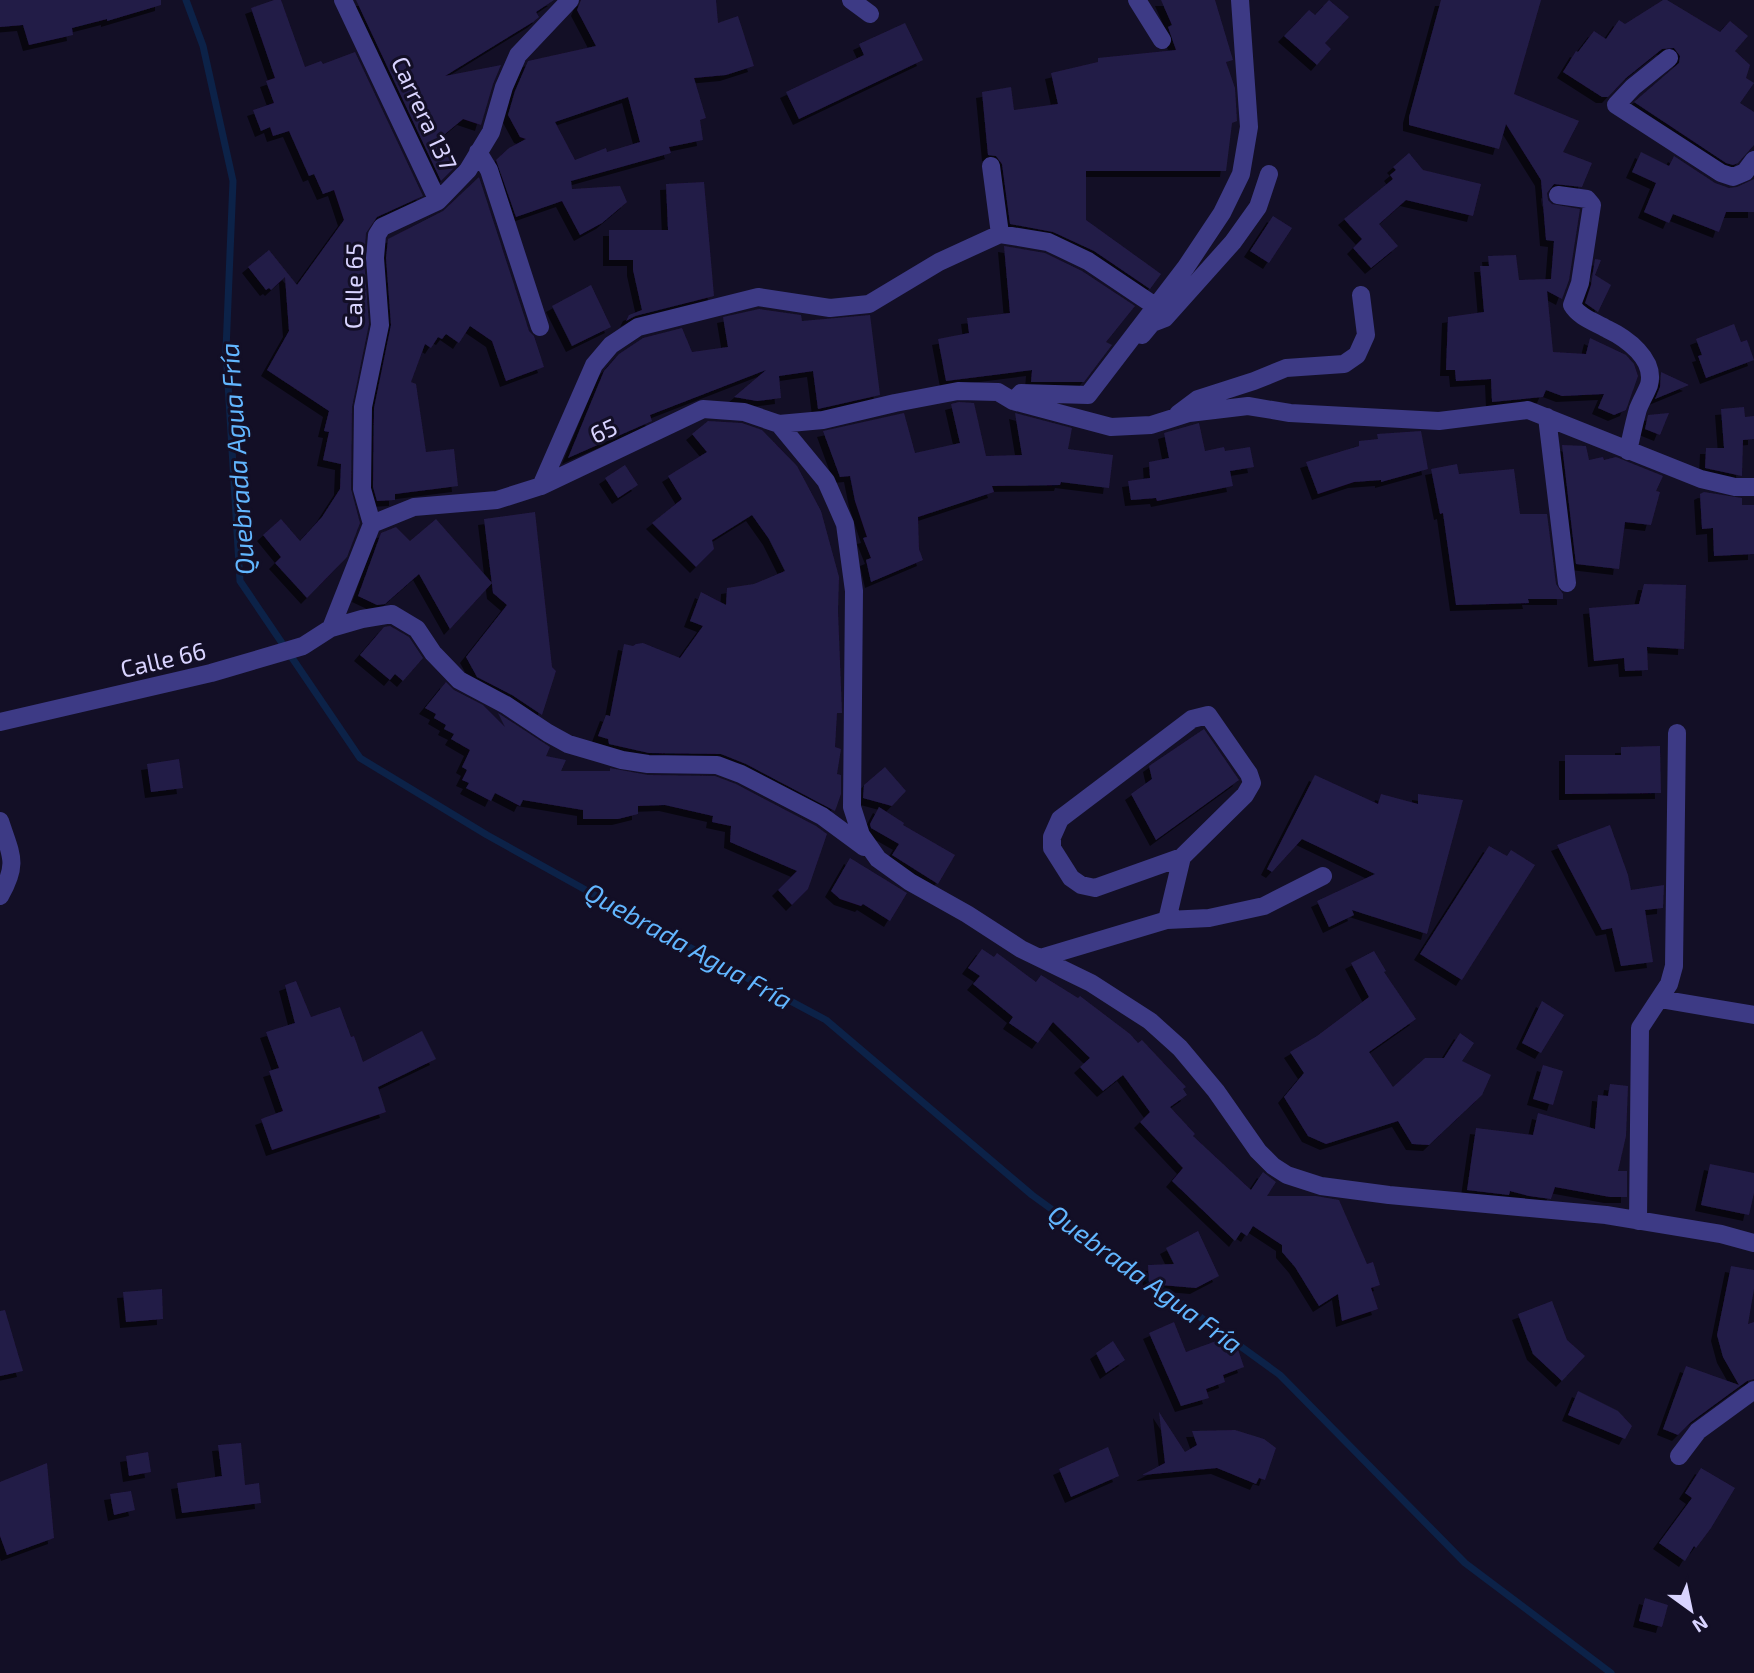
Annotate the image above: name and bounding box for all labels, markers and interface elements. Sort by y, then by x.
street label: Carrera 137 [386,52,464,174]
street label: Calle 65 [338,243,368,329]
water label: Quebrada Agua Fría [212,342,261,576]
street label: 65 [585,411,621,449]
street label: Calle 66 [117,635,209,683]
water label: Quebrada Agua Fría [579,875,798,1016]
water label: Quebrada Agua Fría [1042,1197,1249,1360]
north arrow [1656,1575,1726,1645]
text: N [1689,1611,1713,1638]

